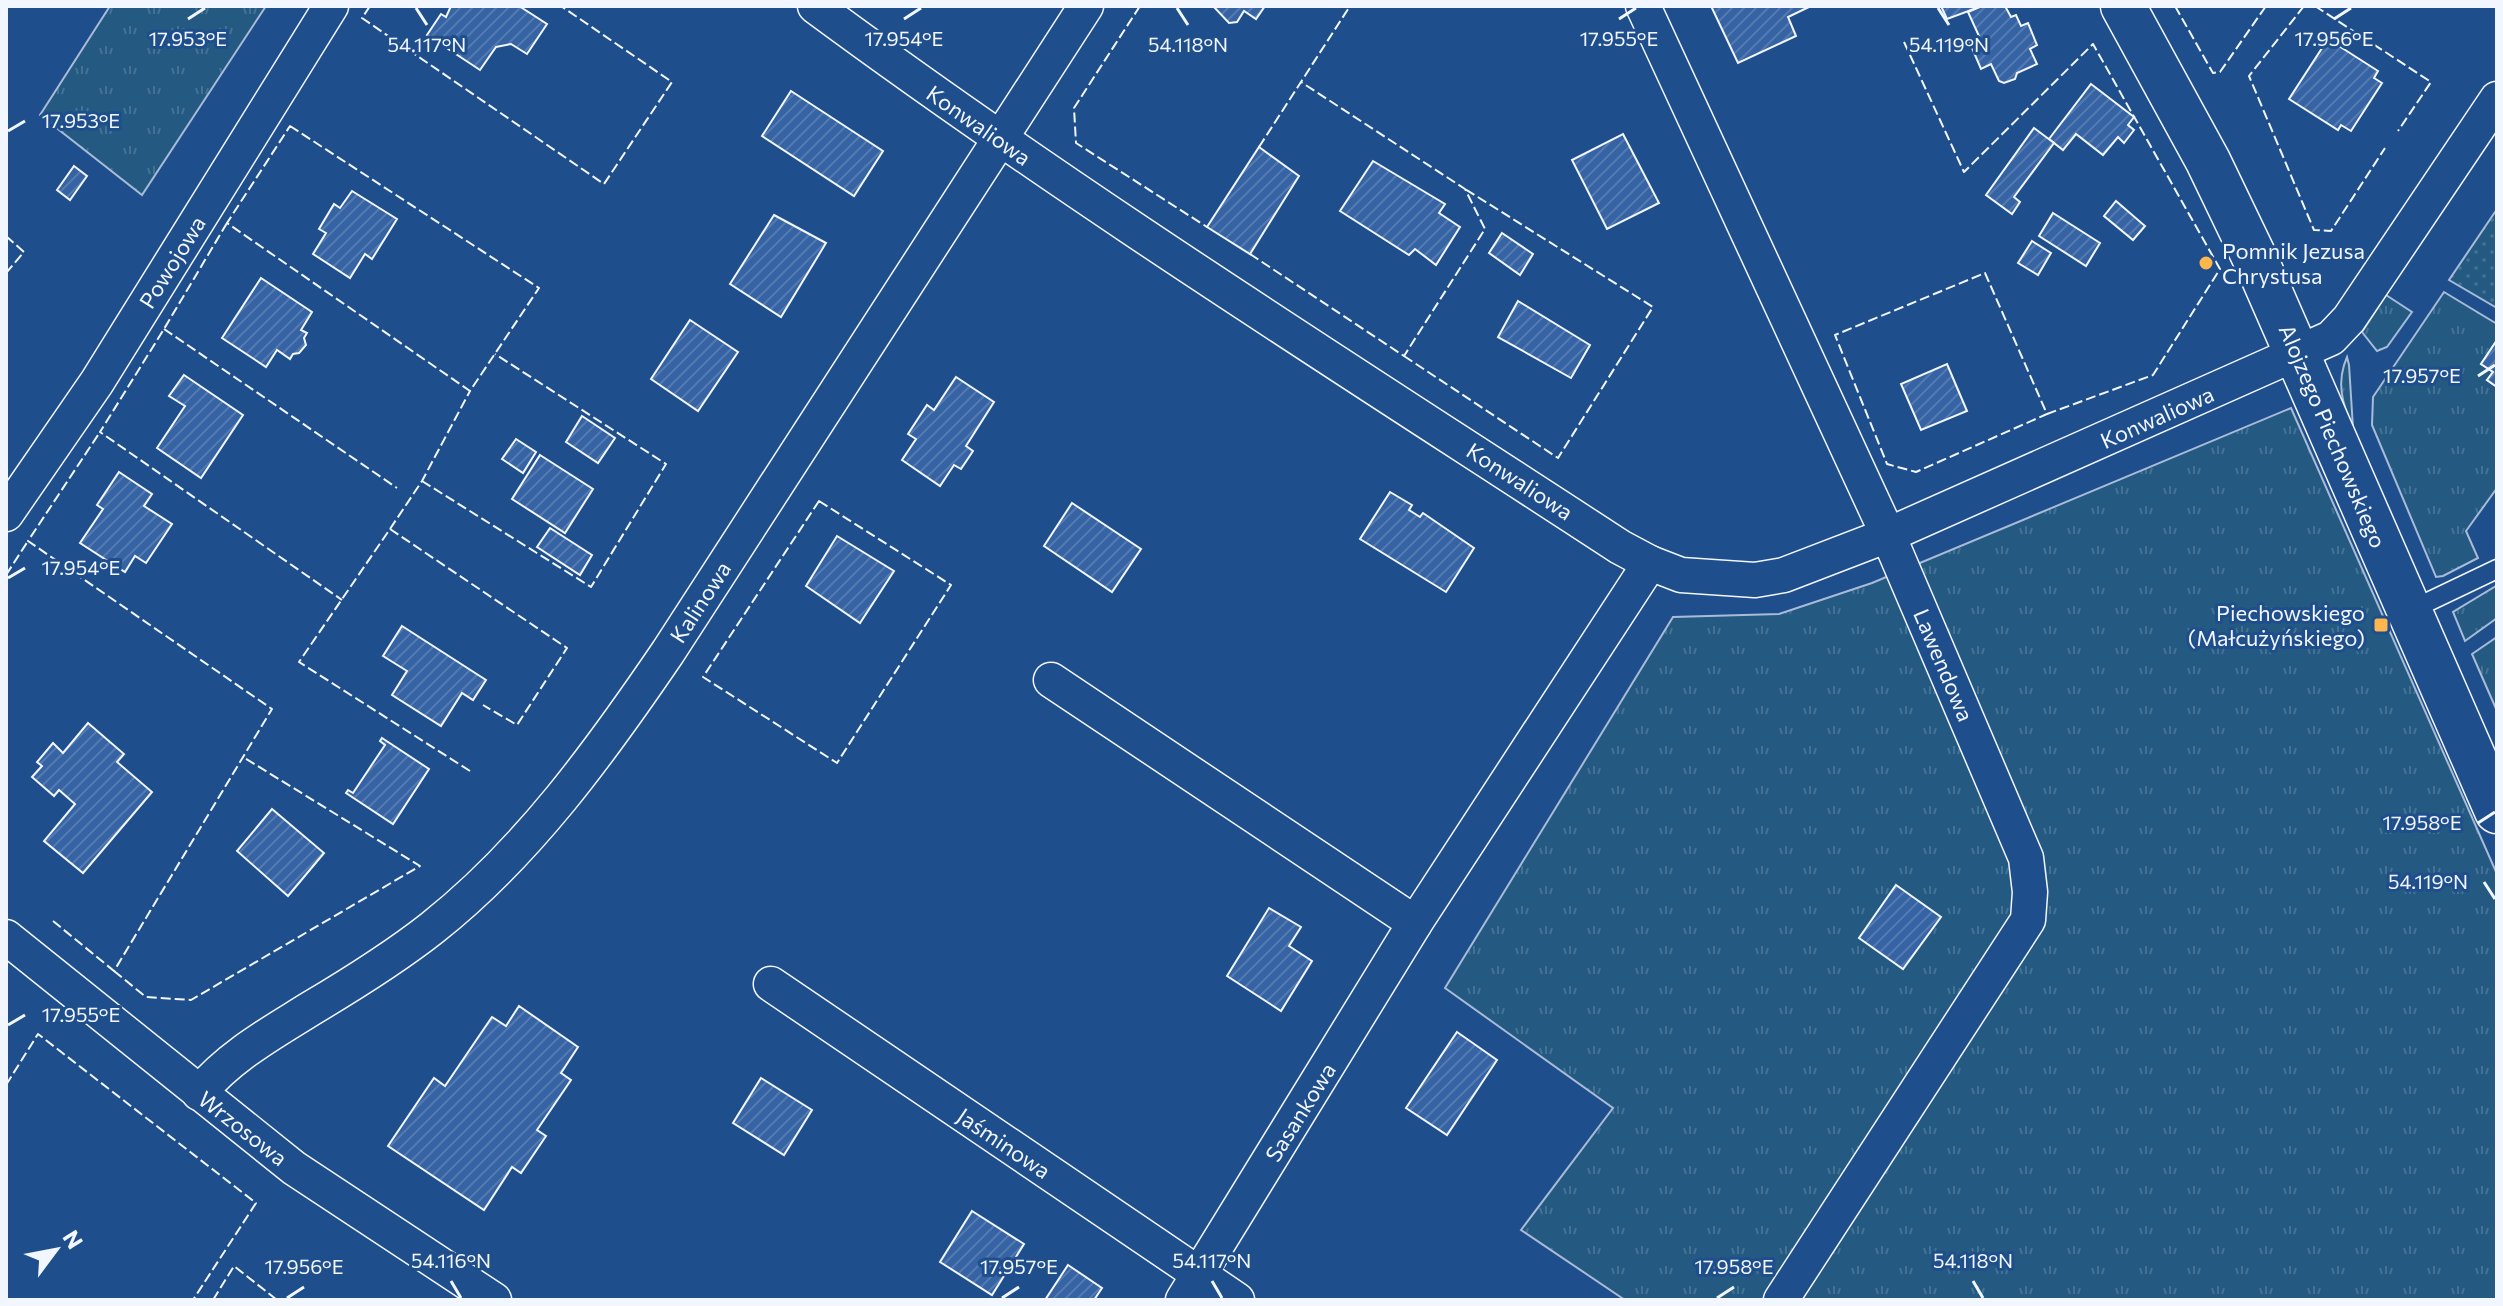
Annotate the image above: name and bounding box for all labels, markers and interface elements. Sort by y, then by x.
text: 17.953°E [149,26,227,50]
text: 17.954°E [865,26,944,50]
text: 17.955°E [1580,26,1658,50]
text: 17.956°E [2294,26,2374,50]
text: 54.117°N [388,32,466,56]
text: 54.118°N [1148,32,1228,56]
text: 54.119°N [1909,32,1989,56]
street label: Konwaliowa [922,79,1036,171]
text: 17.953°E [42,108,120,132]
street label: Powojowa [133,211,211,313]
place label: Pomnik Jezusa Chrystusa [2222,237,2365,289]
marker: Pomnik Jezusa Chrystusa [2197,254,2215,272]
street label: Alojzego Piechowskiego [2274,320,2392,552]
text: 17.957°E [2383,363,2461,387]
street label: Konwaliowa [2096,380,2218,454]
street label: Konwaliowa [1462,437,1578,525]
text: 17.954°E [42,555,121,579]
street label: Kalinowa [664,556,736,648]
place label: Piechowskiego (Małcużyńskiego) [2188,599,2365,651]
street label: Lawendowa [1908,605,1980,725]
marker: Piechowskiego (Małcużyńskiego) [2372,616,2390,634]
text: 17.958°E [2382,810,2462,834]
text: 54.119°N [2388,869,2468,893]
text: 17.955°E [42,1002,120,1026]
street label: Sasankowa [1259,1058,1341,1166]
street label: Wrzosowa [193,1085,293,1171]
street label: Jaśminowa [952,1102,1056,1184]
north arrow [16,1210,96,1290]
text: N [58,1225,89,1253]
text: 54.116°N [411,1248,491,1272]
text: 54.117°N [1173,1248,1251,1272]
text: 54.118°N [1933,1248,2013,1272]
text: 17.956°E [264,1254,344,1278]
text: 17.957°E [980,1254,1058,1278]
text: 17.958°E [1694,1254,1774,1278]

